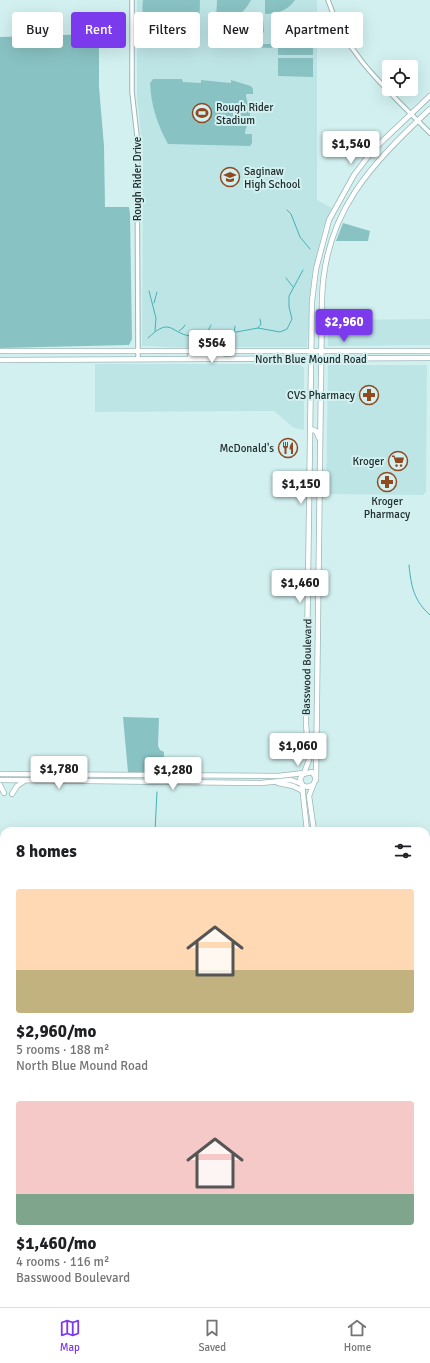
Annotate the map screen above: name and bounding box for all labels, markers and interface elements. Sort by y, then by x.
chip: Buy [12,12,63,48]
chip: Rent [71,12,126,48]
chip: Filters [134,12,200,48]
chip: New [208,12,263,48]
chip: Apartment [271,12,363,48]
map controls [382,60,418,96]
button: locate [382,60,418,96]
place label: Rough Rider Stadium [216,101,273,127]
sports icon: Rough Rider Stadium [191,102,213,124]
pin: $1,540 [318,131,384,165]
text: $1,540 [332,136,370,152]
street label: Rough Rider Drive [131,137,144,221]
place label: Saginaw High School [244,165,301,191]
school or university icon: Saginaw High School [219,166,241,188]
pin: $2,960 [311,309,377,343]
text: $2,960 [325,314,363,330]
pin: $564 [188,330,236,364]
text: $564 [198,335,226,351]
street label: North Blue Mound Road [255,353,367,366]
pharmacy icon: CVS Pharmacy [358,384,380,406]
place label: CVS Pharmacy [287,389,356,402]
restaurant icon: McDonald's [277,437,299,459]
place label: McDonald's [219,442,274,455]
supermarket icon: Kroger [387,450,409,472]
place label: Kroger [353,455,384,468]
pin: $1,150 [268,471,334,505]
pharmacy icon: Kroger Pharmacy [376,471,398,493]
text: $1,150 [282,476,320,492]
place label: Kroger Pharmacy [364,495,411,521]
pin: $1,460 [267,570,333,604]
text: $1,460 [281,575,319,591]
street label: Basswood Boulevard [300,618,314,715]
pin: $1,060 [265,733,331,767]
text: $1,060 [279,738,317,754]
pin: $1,780 [26,756,92,790]
pin: $1,280 [140,757,206,791]
text: $1,780 [40,761,78,777]
text: $1,280 [154,762,192,778]
icon: filters [392,840,414,862]
text: 8 homes [16,841,77,862]
icon: home [179,915,251,987]
text: $2,960/mo [16,1021,96,1042]
text: 5 rooms · 188 m² [16,1042,109,1058]
text: North Blue Mound Road [16,1058,148,1074]
icon: home [179,1127,251,1199]
text: $1,460/mo [16,1233,96,1254]
text: 4 rooms · 116 m² [16,1254,109,1270]
text: Basswood Boulevard [16,1270,130,1286]
tab: Map [59,1317,81,1354]
tab: Saved [198,1317,226,1354]
tab: Home [344,1317,371,1354]

